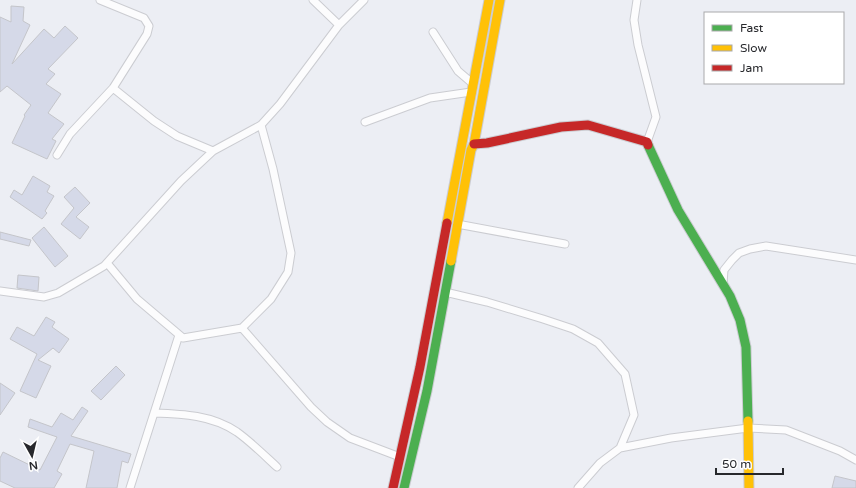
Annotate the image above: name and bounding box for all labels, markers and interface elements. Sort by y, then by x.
legend [704,12,844,84]
text: Fast [740,21,764,35]
text: Slow [740,41,767,55]
text: Jam [740,61,763,75]
north arrow [12,436,52,476]
scale bar [716,450,783,476]
text: 50 m [722,457,751,471]
text: N [28,458,39,472]

